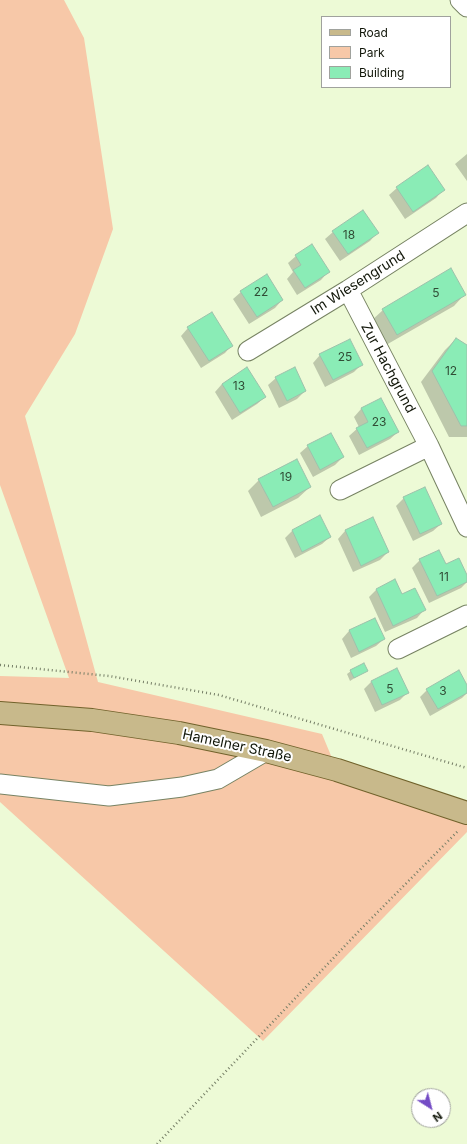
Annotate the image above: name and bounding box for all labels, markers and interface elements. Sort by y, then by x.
legend [321,16,451,88]
text: Road [359,25,388,40]
text: Park [359,45,385,60]
text: Building [359,65,404,80]
house number: 18 [343,228,355,242]
street label: Im Wiesengrund [308,247,408,319]
house number: 22 [254,285,268,299]
house number: 5 [432,286,440,300]
street label: Zur Hachgrund [357,320,419,416]
house number: 25 [338,350,352,364]
house number: 12 [445,364,457,378]
house number: 13 [233,379,245,393]
house number: 23 [372,415,386,429]
house number: 19 [280,470,292,484]
house number: 11 [439,570,449,584]
house number: 5 [386,682,394,696]
house number: 3 [439,684,447,698]
street label: Hamelner Straße [181,726,293,766]
north arrow [411,1088,451,1128]
text: N [430,1109,445,1125]

